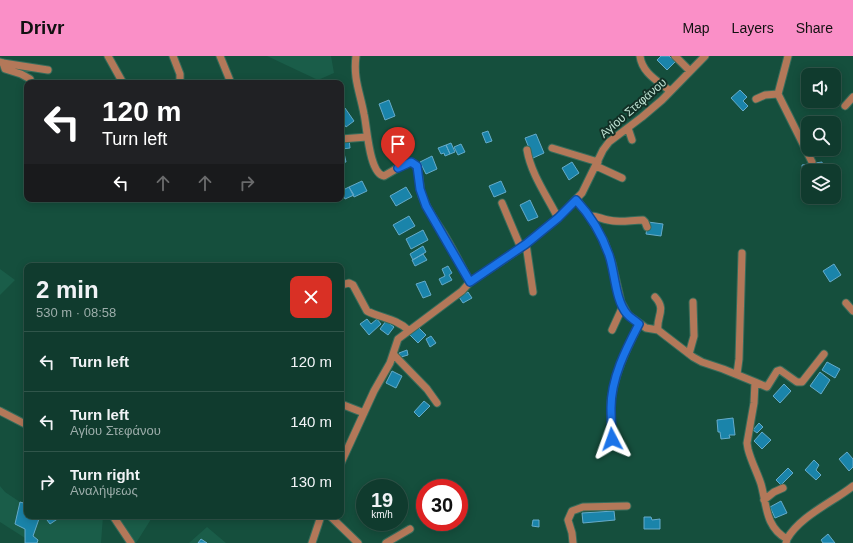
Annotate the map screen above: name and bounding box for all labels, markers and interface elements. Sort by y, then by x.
text: Drivr [20,17,64,38]
text: Map [682,20,710,36]
text: Layers [732,20,774,36]
text: Share [796,20,833,36]
map controls [801,68,841,204]
button: sound [801,68,841,108]
street label: Αγίου Στεφάνου [597,75,669,141]
icon: left [36,96,88,148]
text: 120 m [102,96,181,127]
button: search [801,116,841,156]
pin [381,127,415,168]
text: Turn left [102,129,167,149]
icon: arrive [387,133,409,155]
button: layers [801,164,841,204]
icon: left [110,172,132,194]
icon: ahead [152,172,174,194]
icon: ahead [194,172,216,194]
icon: right [236,172,258,194]
text: 2 min [36,276,99,303]
button: close [290,276,332,318]
text: 530 m · 08:58 [36,305,116,320]
icon: left [36,351,58,373]
text: Turn left [70,353,129,370]
text: 120 m [290,353,332,370]
text: Turn left [70,406,129,423]
icon: left [36,411,58,433]
text: 140 m [290,413,332,430]
position arrow [591,418,633,460]
text: Αγίου Στεφάνου [70,423,161,438]
text: Turn right [70,466,140,483]
icon: right [36,471,58,493]
text: 130 m [290,473,332,490]
speed limit sign: 30 [416,479,468,531]
text: Αναλήψεως [70,483,138,498]
text: 19 [371,489,393,511]
text: km/h [371,509,393,520]

